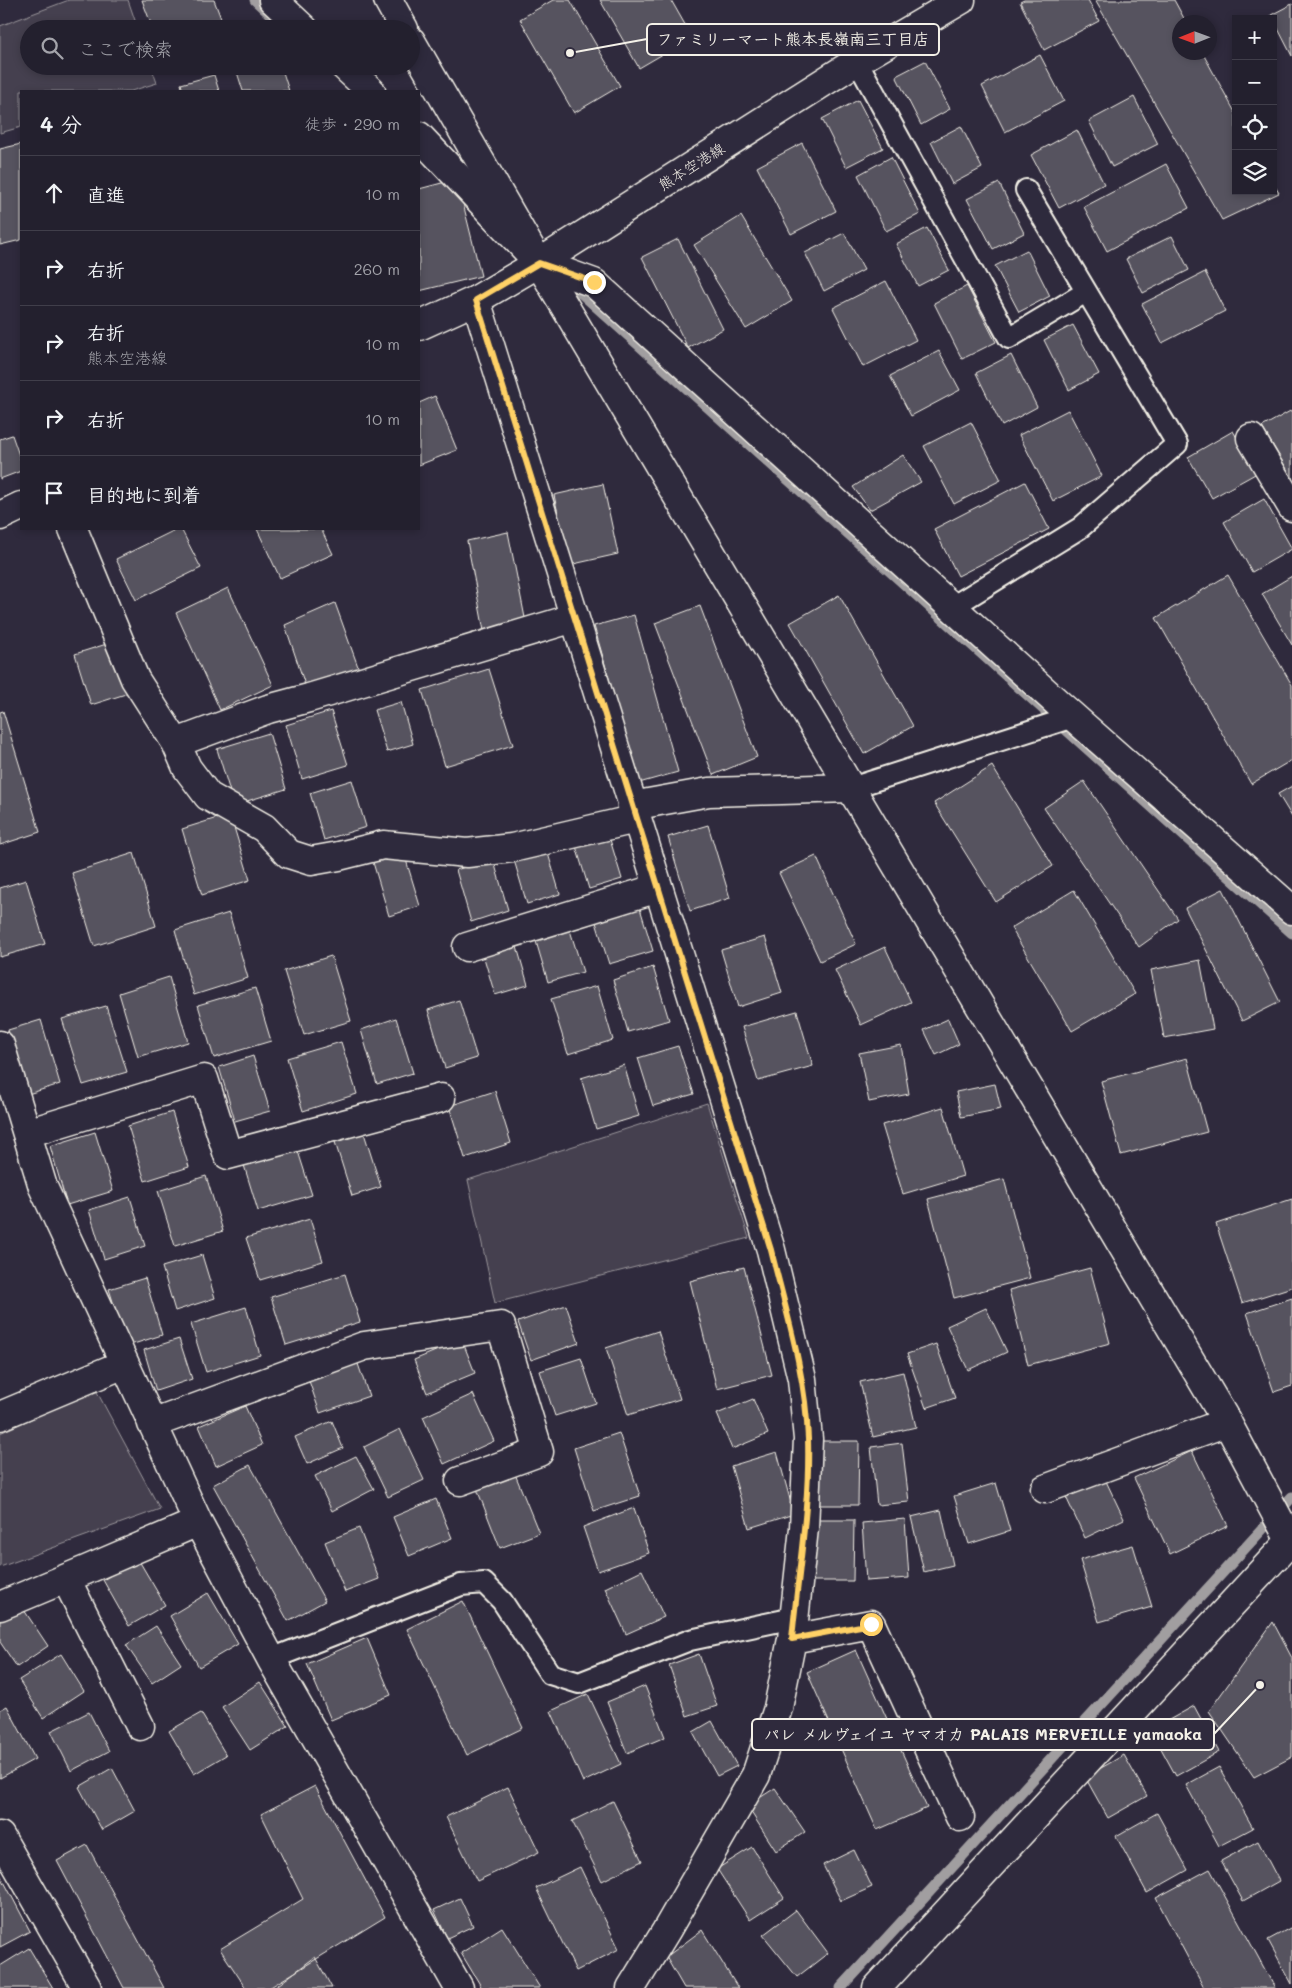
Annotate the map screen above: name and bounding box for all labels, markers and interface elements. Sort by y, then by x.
north arrow [1172,15,1217,60]
map controls [1232,15,1277,195]
button: + [1232,15,1277,60]
search box [20,20,420,75]
callout: ファミリーマート熊本長嶺南三丁目店 [647,24,939,55]
text: ファミリーマート熊本長嶺南三丁目店 [657,28,929,49]
icon: search [38,34,66,62]
text: ここで検索 [78,36,173,61]
button: − [1232,60,1277,105]
button: locate [1232,105,1277,150]
text: 4 分 [40,110,82,137]
text: 徒歩 · 290 m [305,113,400,134]
street label: 熊本空港線 [654,138,728,194]
button: layers [1232,150,1277,195]
icon: ahead [40,179,68,207]
text: 直進 [87,182,125,207]
text: 10 m [365,183,400,204]
icon: right [40,254,68,282]
text: 右折 [87,257,125,282]
text: 260 m [354,258,400,279]
route end [583,271,606,294]
text: 右折 [87,320,125,345]
icon: right [40,329,68,357]
text: 10 m [365,333,400,354]
text: 熊本空港線 [87,347,167,368]
icon: right [40,404,68,432]
text: 右折 [87,407,125,432]
text: 10 m [365,408,400,429]
icon: arrive [40,479,68,507]
text: 目的地に到着 [87,482,201,507]
route start [860,1613,883,1636]
callout: パレ メルヴェイユ ヤマオカ PALAIS MERVEILLE yamaoka [752,1719,1214,1750]
text: パレ メルヴェイユ ヤマオカ PALAIS MERVEILLE yamaoka [764,1723,1202,1744]

